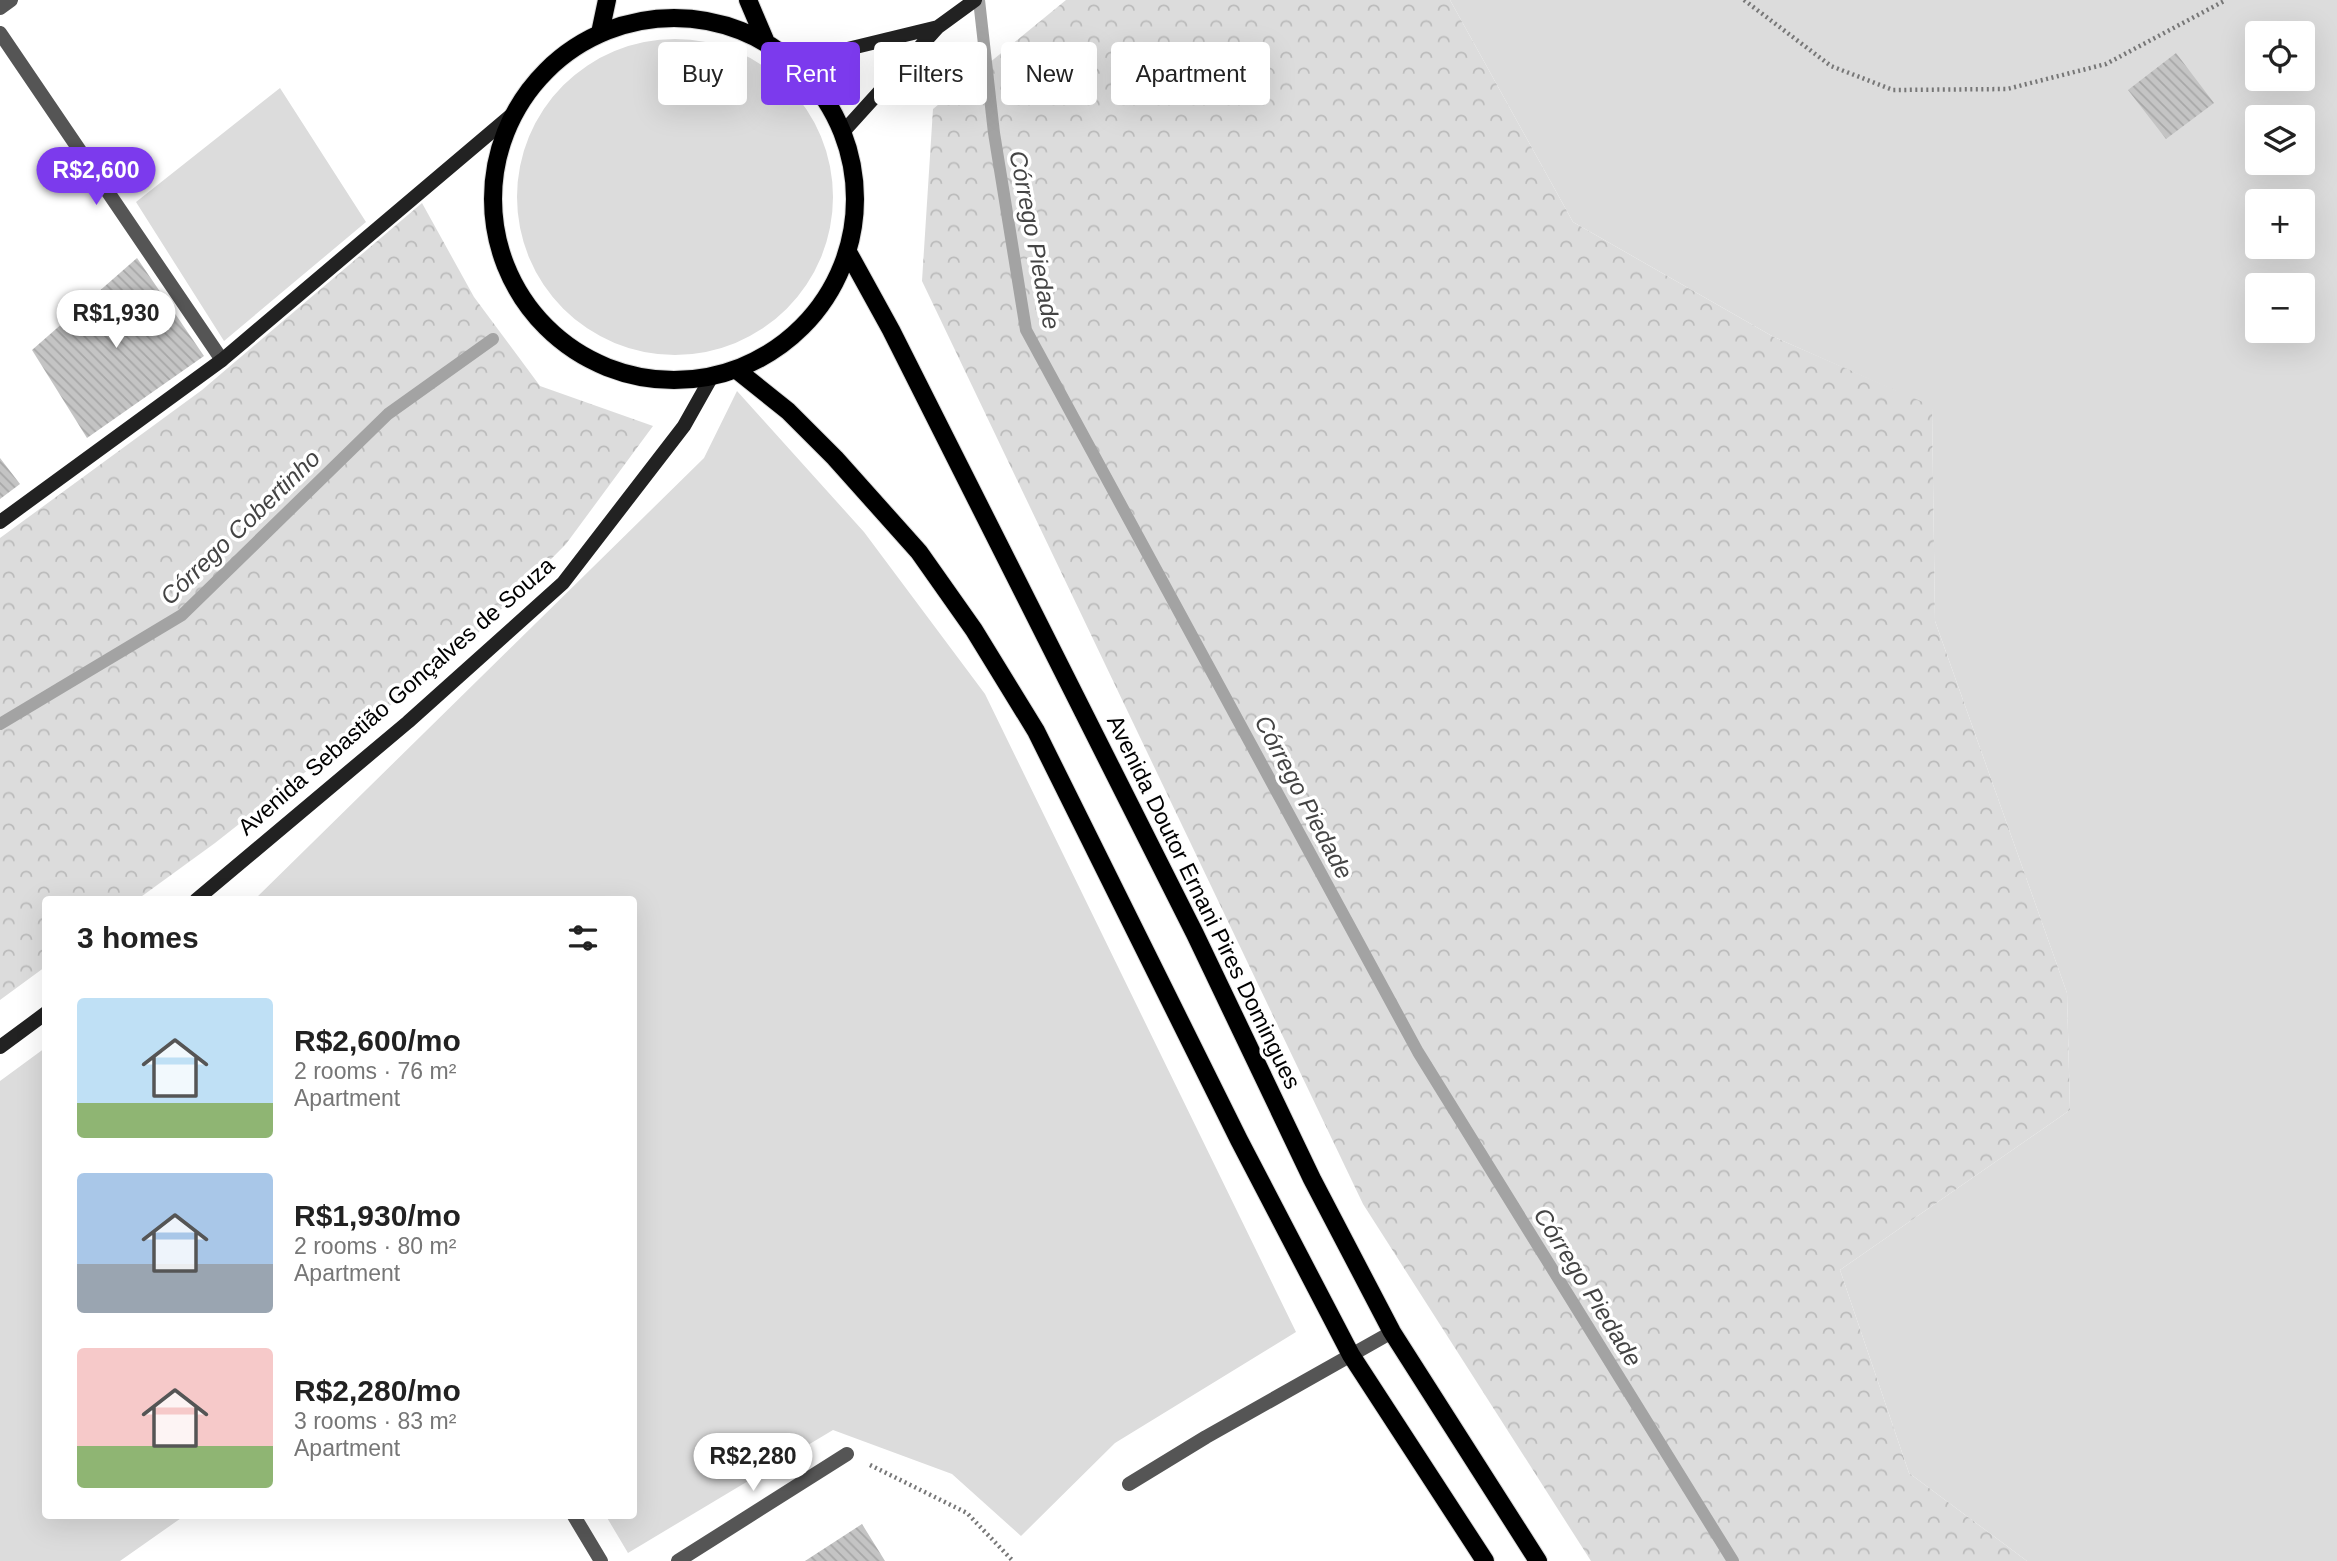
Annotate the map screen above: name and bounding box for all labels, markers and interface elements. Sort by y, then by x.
map controls [2245,21,2315,343]
button: locate [2245,21,2315,91]
chip: Buy [658,42,747,105]
chip: Rent [761,42,860,105]
chip: Filters [874,42,987,105]
chip: New [1001,42,1097,105]
chip: Apartment [1111,42,1270,105]
button: layers [2245,105,2315,175]
pin: R$2,600 [31,148,161,207]
water label: Córrego Piedade [1004,148,1066,332]
text: R$2,600 [53,157,139,183]
button: + [2245,189,2315,259]
button: − [2245,273,2315,343]
pin: R$1,930 [51,290,181,350]
text: R$1,930 [73,300,159,326]
water label: Córrego Cobertinho [155,444,325,610]
street label: Avenida Sebastião Gonçalves de Souza [233,552,559,840]
street label: Avenida Doutor Ernani Pires Domingues [1102,711,1306,1093]
water label: Córrego Piedade [1249,711,1359,883]
icon: filters [564,919,602,957]
text: 3 homes [77,921,199,954]
text: R$2,600/mo [294,1024,461,1057]
icon: home [133,1026,217,1110]
text: 2 rooms · 76 m² [294,1058,456,1084]
text: Apartment [294,1085,400,1111]
text: R$1,930/mo [294,1199,461,1232]
icon: home [133,1201,217,1285]
water label: Córrego Piedade [1528,1203,1648,1371]
text: 2 rooms · 80 m² [294,1233,456,1259]
text: Apartment [294,1260,400,1286]
text: R$2,280/mo [294,1374,461,1407]
icon: home [133,1376,217,1460]
text: 3 rooms · 83 m² [294,1408,456,1434]
pin: R$2,280 [688,1434,818,1493]
text: Apartment [294,1435,400,1461]
text: R$2,280 [710,1443,796,1469]

